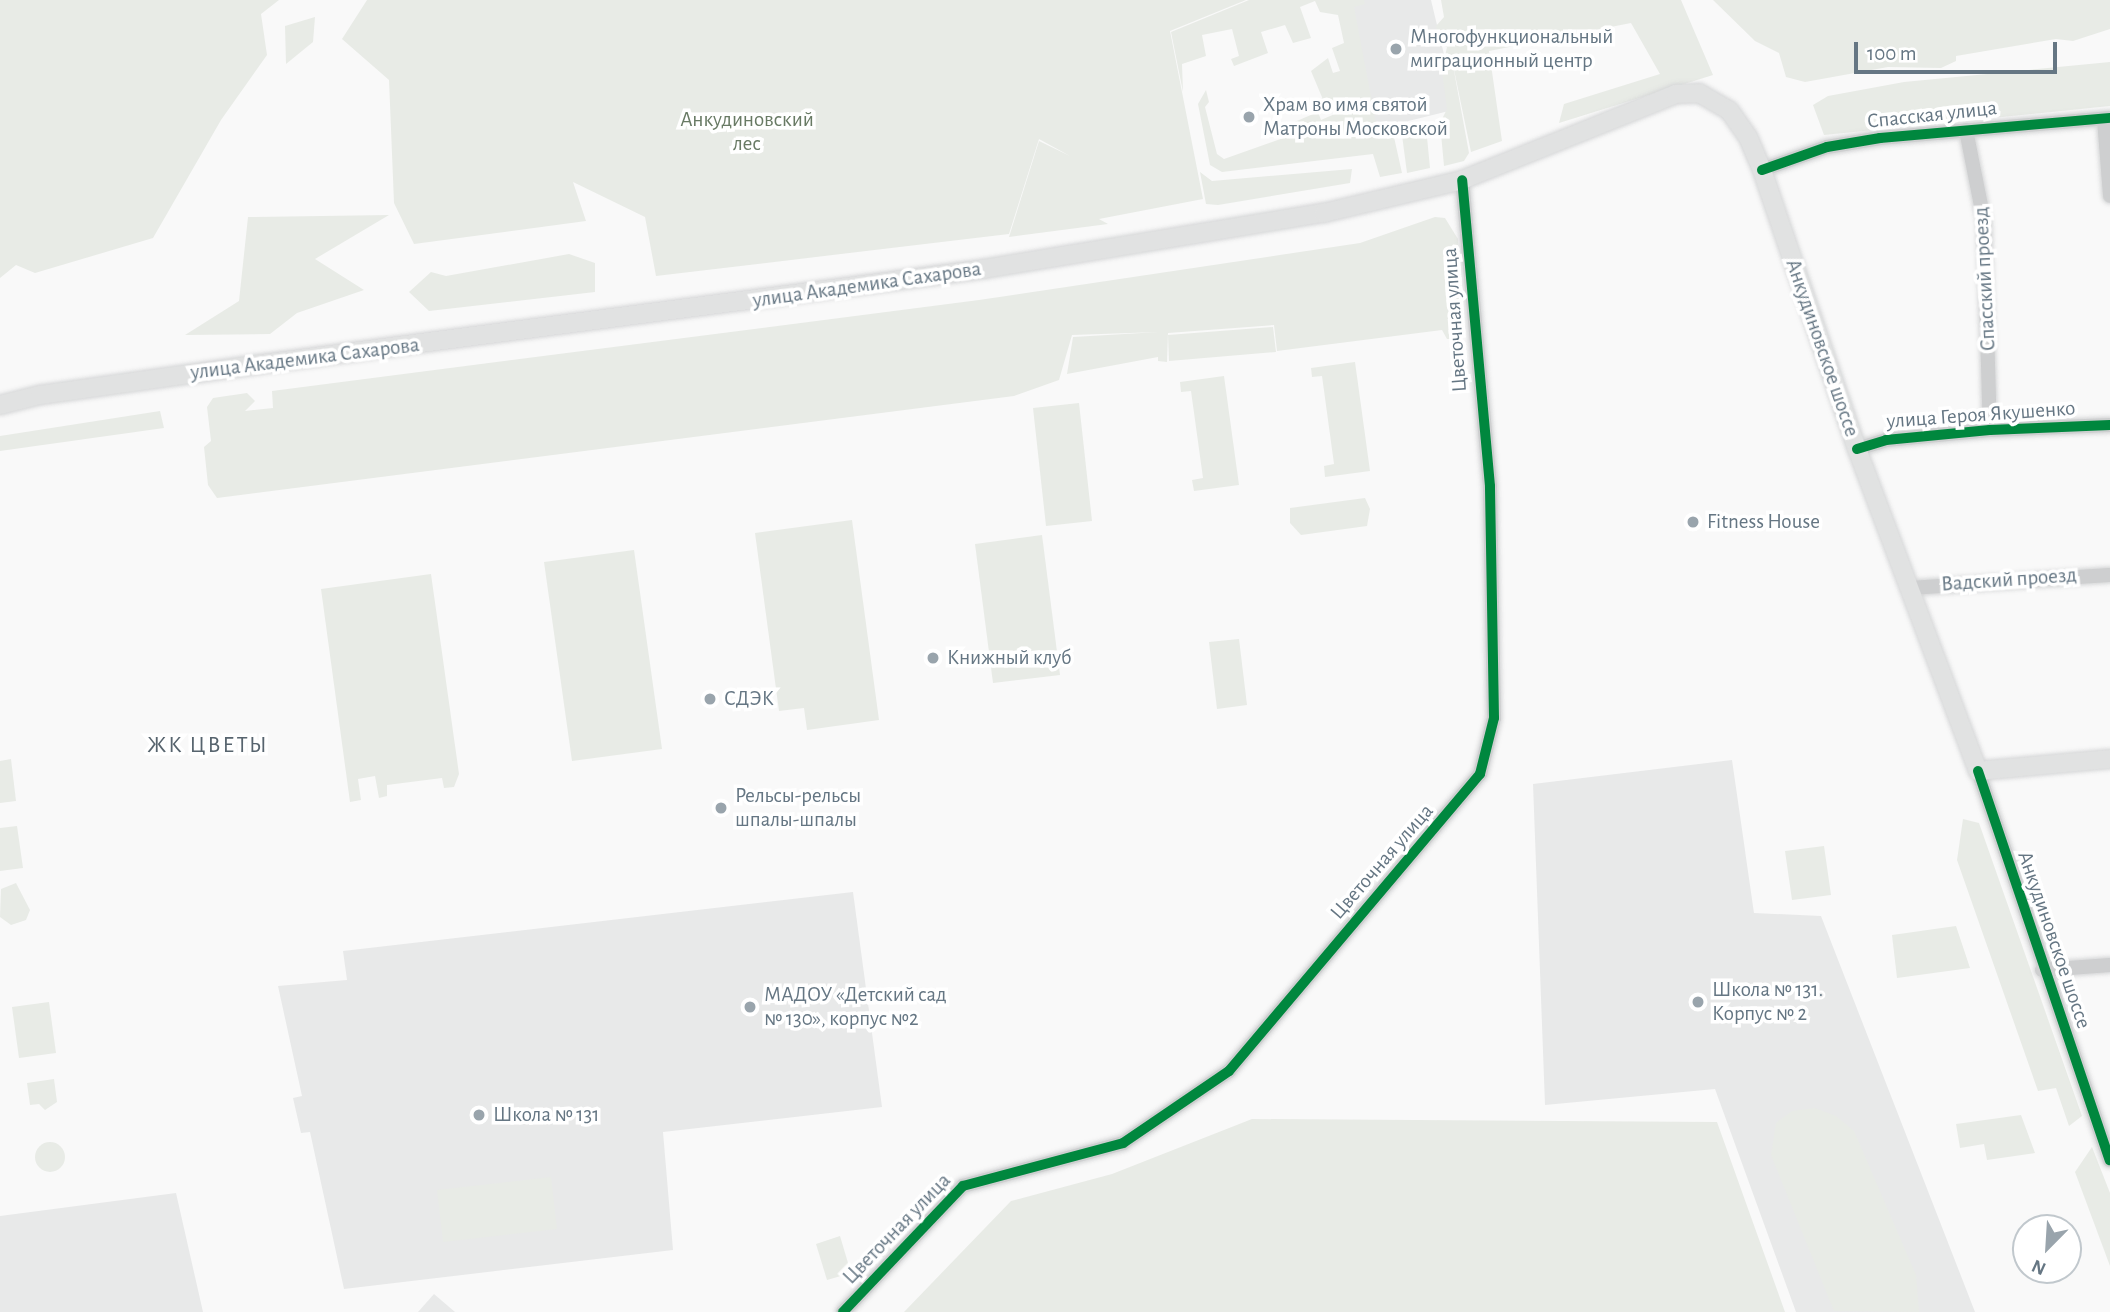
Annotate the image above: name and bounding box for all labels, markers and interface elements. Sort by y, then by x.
place label: Многофункциональный миграционный центр [1410,24,1613,74]
scale bar [1858,28,2061,72]
marker: Многофункциональный миграционный центр [1388,41,1404,57]
text: 100 m [1867,43,1917,64]
place label: Храм во имя святой Матроны Московской [1263,92,1448,142]
street label: Спасская улица [1866,96,1998,134]
park label: Анкудиновский лес [680,107,814,157]
marker: Храм во имя святой Матроны Московской [1241,109,1257,125]
street label: Спасский проезд [1969,206,2001,352]
street label: Цветочная улица [1437,247,1473,393]
street label: улица Академика Сахарова [751,256,983,314]
street label: Анкудиновское шоссе [1780,256,1864,440]
street label: улица Академика Сахарова [189,332,421,386]
street label: улица Героя Якушенко [1886,396,2076,434]
place label: Fitness House [1707,509,1820,535]
marker: Fitness House [1685,514,1701,530]
street label: Вадский проезд [1940,563,2078,597]
place label: Книжный клуб [947,645,1072,671]
marker: Книжный клуб [925,650,941,666]
place label: СДЭК [724,686,774,712]
marker: СДЭК [702,691,718,707]
district label: ЖК ЦВЕТЫ [148,732,268,760]
place label: Рельсы-рельсы шпалы-шпалы [735,783,861,833]
street label: Цветочная улица [1325,799,1439,925]
marker: Рельсы-рельсы шпалы-шпалы [713,800,729,816]
street label: Анкудиновское шоссе [2012,848,2096,1032]
place label: Школа № 131. Корпус № 2 [1712,977,1823,1027]
place label: МАДОУ «Детский сад № 130», корпус №2 [764,982,947,1032]
marker: Школа № 131. Корпус № 2 [1690,994,1706,1010]
marker: МАДОУ «Детский сад № 130», корпус №2 [742,999,758,1015]
place label: Школа № 131 [493,1102,599,1128]
marker: Школа № 131 [471,1107,487,1123]
street label: Цветочная улица [838,1168,956,1290]
north arrow [2012,1214,2082,1284]
text: N [2029,1255,2049,1278]

